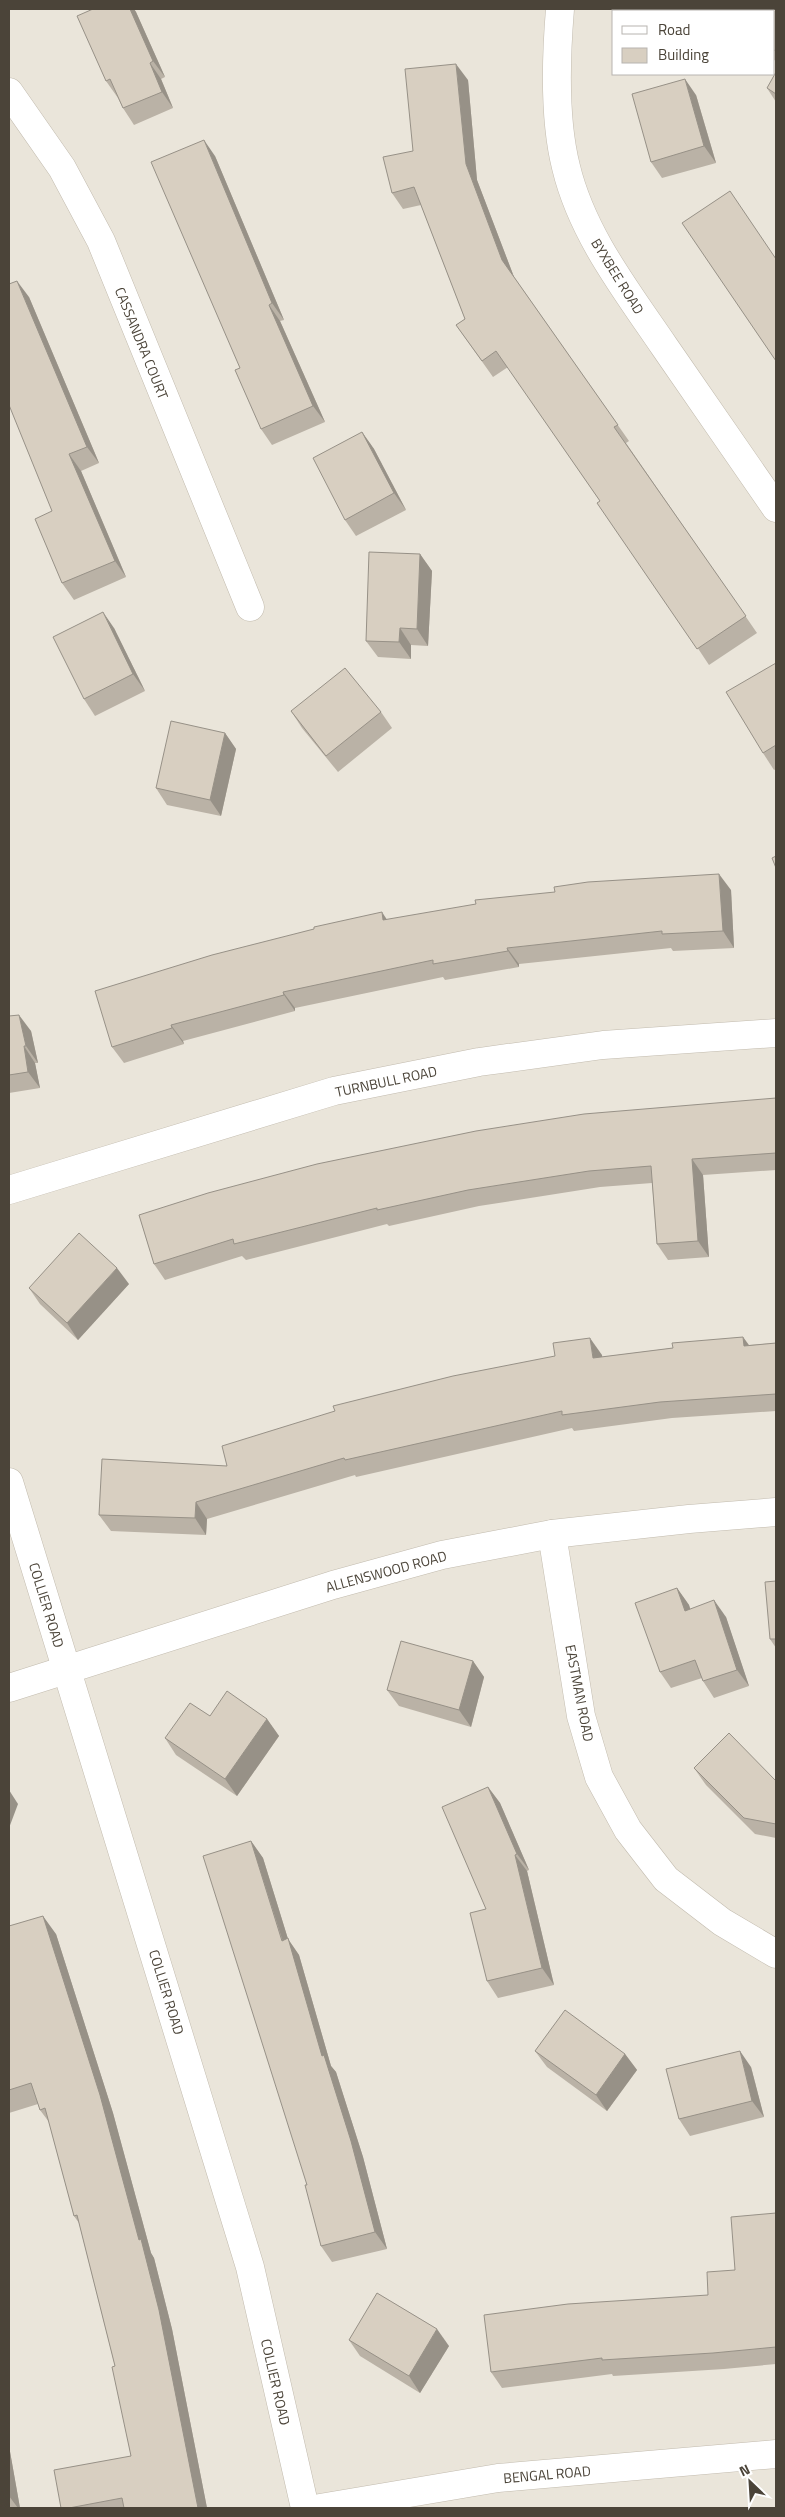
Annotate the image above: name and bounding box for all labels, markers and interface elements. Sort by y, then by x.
legend [612,10,775,75]
text: Road [658,18,690,41]
text: Building [658,43,709,66]
street label: BYXBEE ROAD [586,234,650,318]
street label: CASSANDRA COURT [110,284,174,403]
street label: TURNBULL ROAD [333,1060,439,1102]
street label: ALLENSWOOD ROAD [323,1545,449,1597]
street label: COLLIER ROAD [24,1560,70,1650]
street label: EASTMAN ROAD [560,1643,600,1743]
street label: COLLIER ROAD [144,1947,190,2037]
street label: COLLIER ROAD [256,2337,296,2427]
north arrow [725,2457,775,2507]
text: N [735,2458,753,2481]
street label: BENGAL ROAD [502,2460,592,2488]

